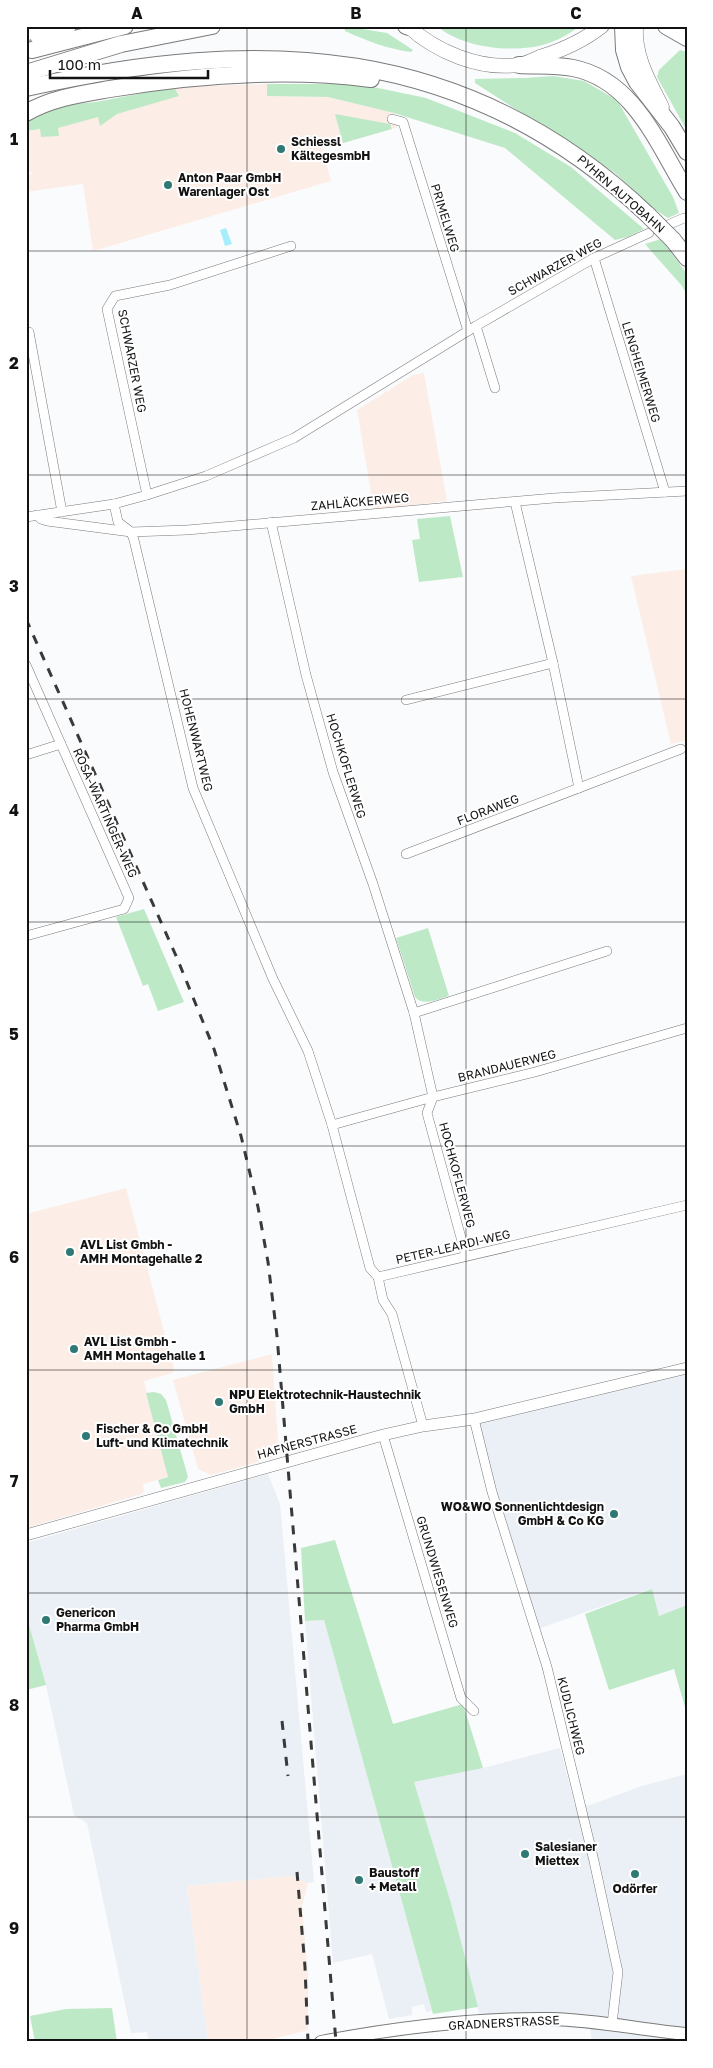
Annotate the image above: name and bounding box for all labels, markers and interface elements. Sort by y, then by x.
text: A [131,3,143,23]
text: B [350,3,362,23]
text: C [570,3,582,23]
scale bar [50,48,208,80]
text: 100 m [58,55,101,73]
text: 1 [10,129,18,149]
place label: Schiessl KältegesmbH [291,134,370,163]
marker: Schiessl KältegesmbH [275,143,287,155]
street label: PYHRN AUTOBAHN [574,151,668,236]
place label: Anton Paar GmbH Warenlager Ost [178,170,281,199]
marker: Anton Paar GmbH Warenlager Ost [162,179,174,191]
street label: PRIMELWEG [428,182,463,254]
street label: SCHWARZER WEG [505,235,604,299]
street label: SCHWARZER WEG [115,308,150,414]
street label: LENGHEIMERWEG [619,319,664,424]
text: 2 [9,353,19,373]
street label: ZAHLÄCKERWEG [310,490,410,513]
text: 3 [9,576,19,596]
street label: HOHENWARTWEG [176,687,217,793]
street label: HOCHKOFLERWEG [323,712,370,820]
street label: ROSA-WARTINGER-WEG [70,746,141,880]
street label: FLORAWEG [455,791,521,828]
text: 4 [9,800,19,820]
text: 5 [9,1024,19,1044]
street label: BRANDAUERWEG [456,1046,558,1085]
street label: HOCHKOFLERWEG [436,1120,479,1229]
street label: PETER-LEARDI-WEG [394,1226,512,1267]
place label: AVL List Gmbh - AMH Montagehalle 2 [80,1237,202,1266]
marker: AVL List Gmbh - AMH Montagehalle 2 [64,1246,76,1258]
text: 6 [9,1247,19,1267]
place label: AVL List Gmbh - AMH Montagehalle 1 [84,1334,205,1363]
marker: AVL List Gmbh - AMH Montagehalle 1 [68,1343,80,1355]
place label: NPU Elektrotechnik-Haustechnik GmbH [229,1387,421,1416]
marker: NPU Elektrotechnik-Haustechnik GmbH [213,1396,225,1408]
place label: Fischer & Co GmbH Luft- und Klimatechnik [96,1421,228,1450]
street label: HAFNERSTRASSE [255,1421,358,1462]
marker: Fischer & Co GmbH Luft- und Klimatechnik [80,1430,92,1442]
text: 7 [10,1471,19,1491]
place label: WO&WO Sonnenlichtdesign GmbH & Co KG [441,1499,604,1528]
marker: WO&WO Sonnenlichtdesign GmbH & Co KG [608,1508,620,1520]
street label: GRUNDWIESENWEG [413,1514,462,1630]
place label: Genericon Pharma GmbH [56,1605,139,1634]
marker: Genericon Pharma GmbH [40,1614,52,1626]
street label: KUDLICHWEG [554,1675,589,1757]
text: 8 [9,1695,19,1715]
place label: Salesianer Miettex [535,1839,597,1868]
marker: Salesianer Miettex [519,1848,531,1860]
place label: Baustoff + Metall [369,1865,420,1894]
marker: Odörfer [629,1868,641,1880]
marker: Baustoff + Metall [353,1874,365,1886]
place label: Odörfer [613,1881,658,1896]
text: 9 [9,1918,19,1938]
street label: GRADNERSTRASSE [448,2012,560,2033]

